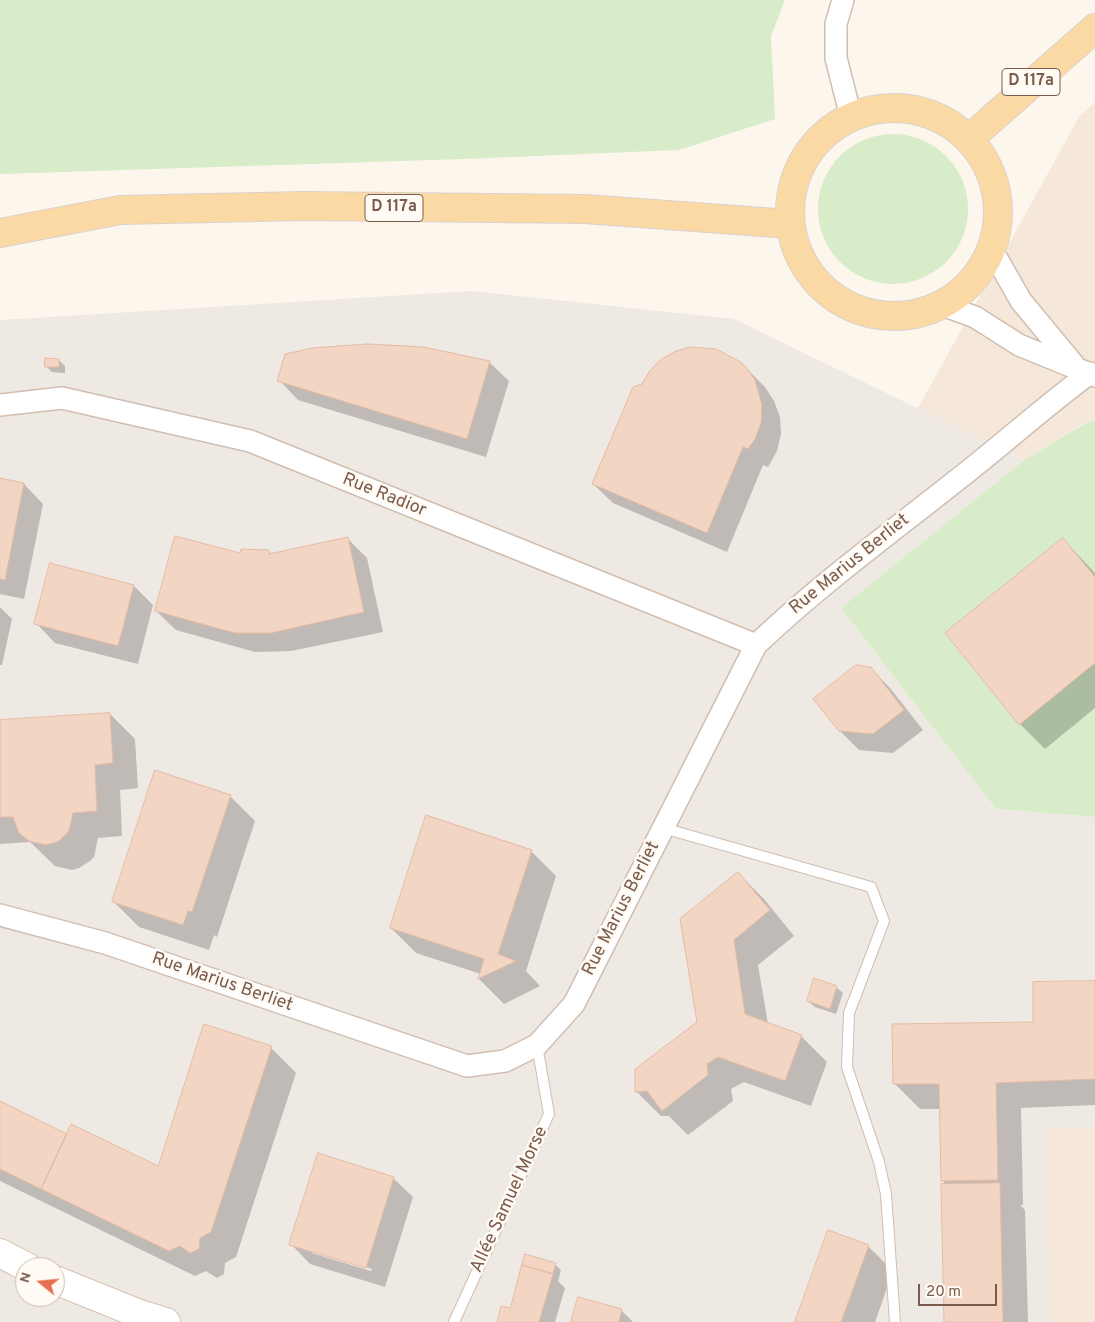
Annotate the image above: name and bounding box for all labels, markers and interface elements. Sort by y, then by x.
road number: D 117a [1002,68,1060,95]
road number: D 117a [365,194,423,222]
street label: Rue Radior [339,469,429,523]
street label: Rue Marius Berliet [786,510,914,620]
street label: Rue Marius Berliet [579,838,665,980]
street label: Rue Marius Berliet [149,949,295,1017]
street label: Allée Samuel Morse [467,1123,553,1277]
north arrow [15,1257,65,1307]
text: N [17,1270,36,1285]
scale bar [920,1274,999,1306]
text: 20 m [926,1283,961,1302]

